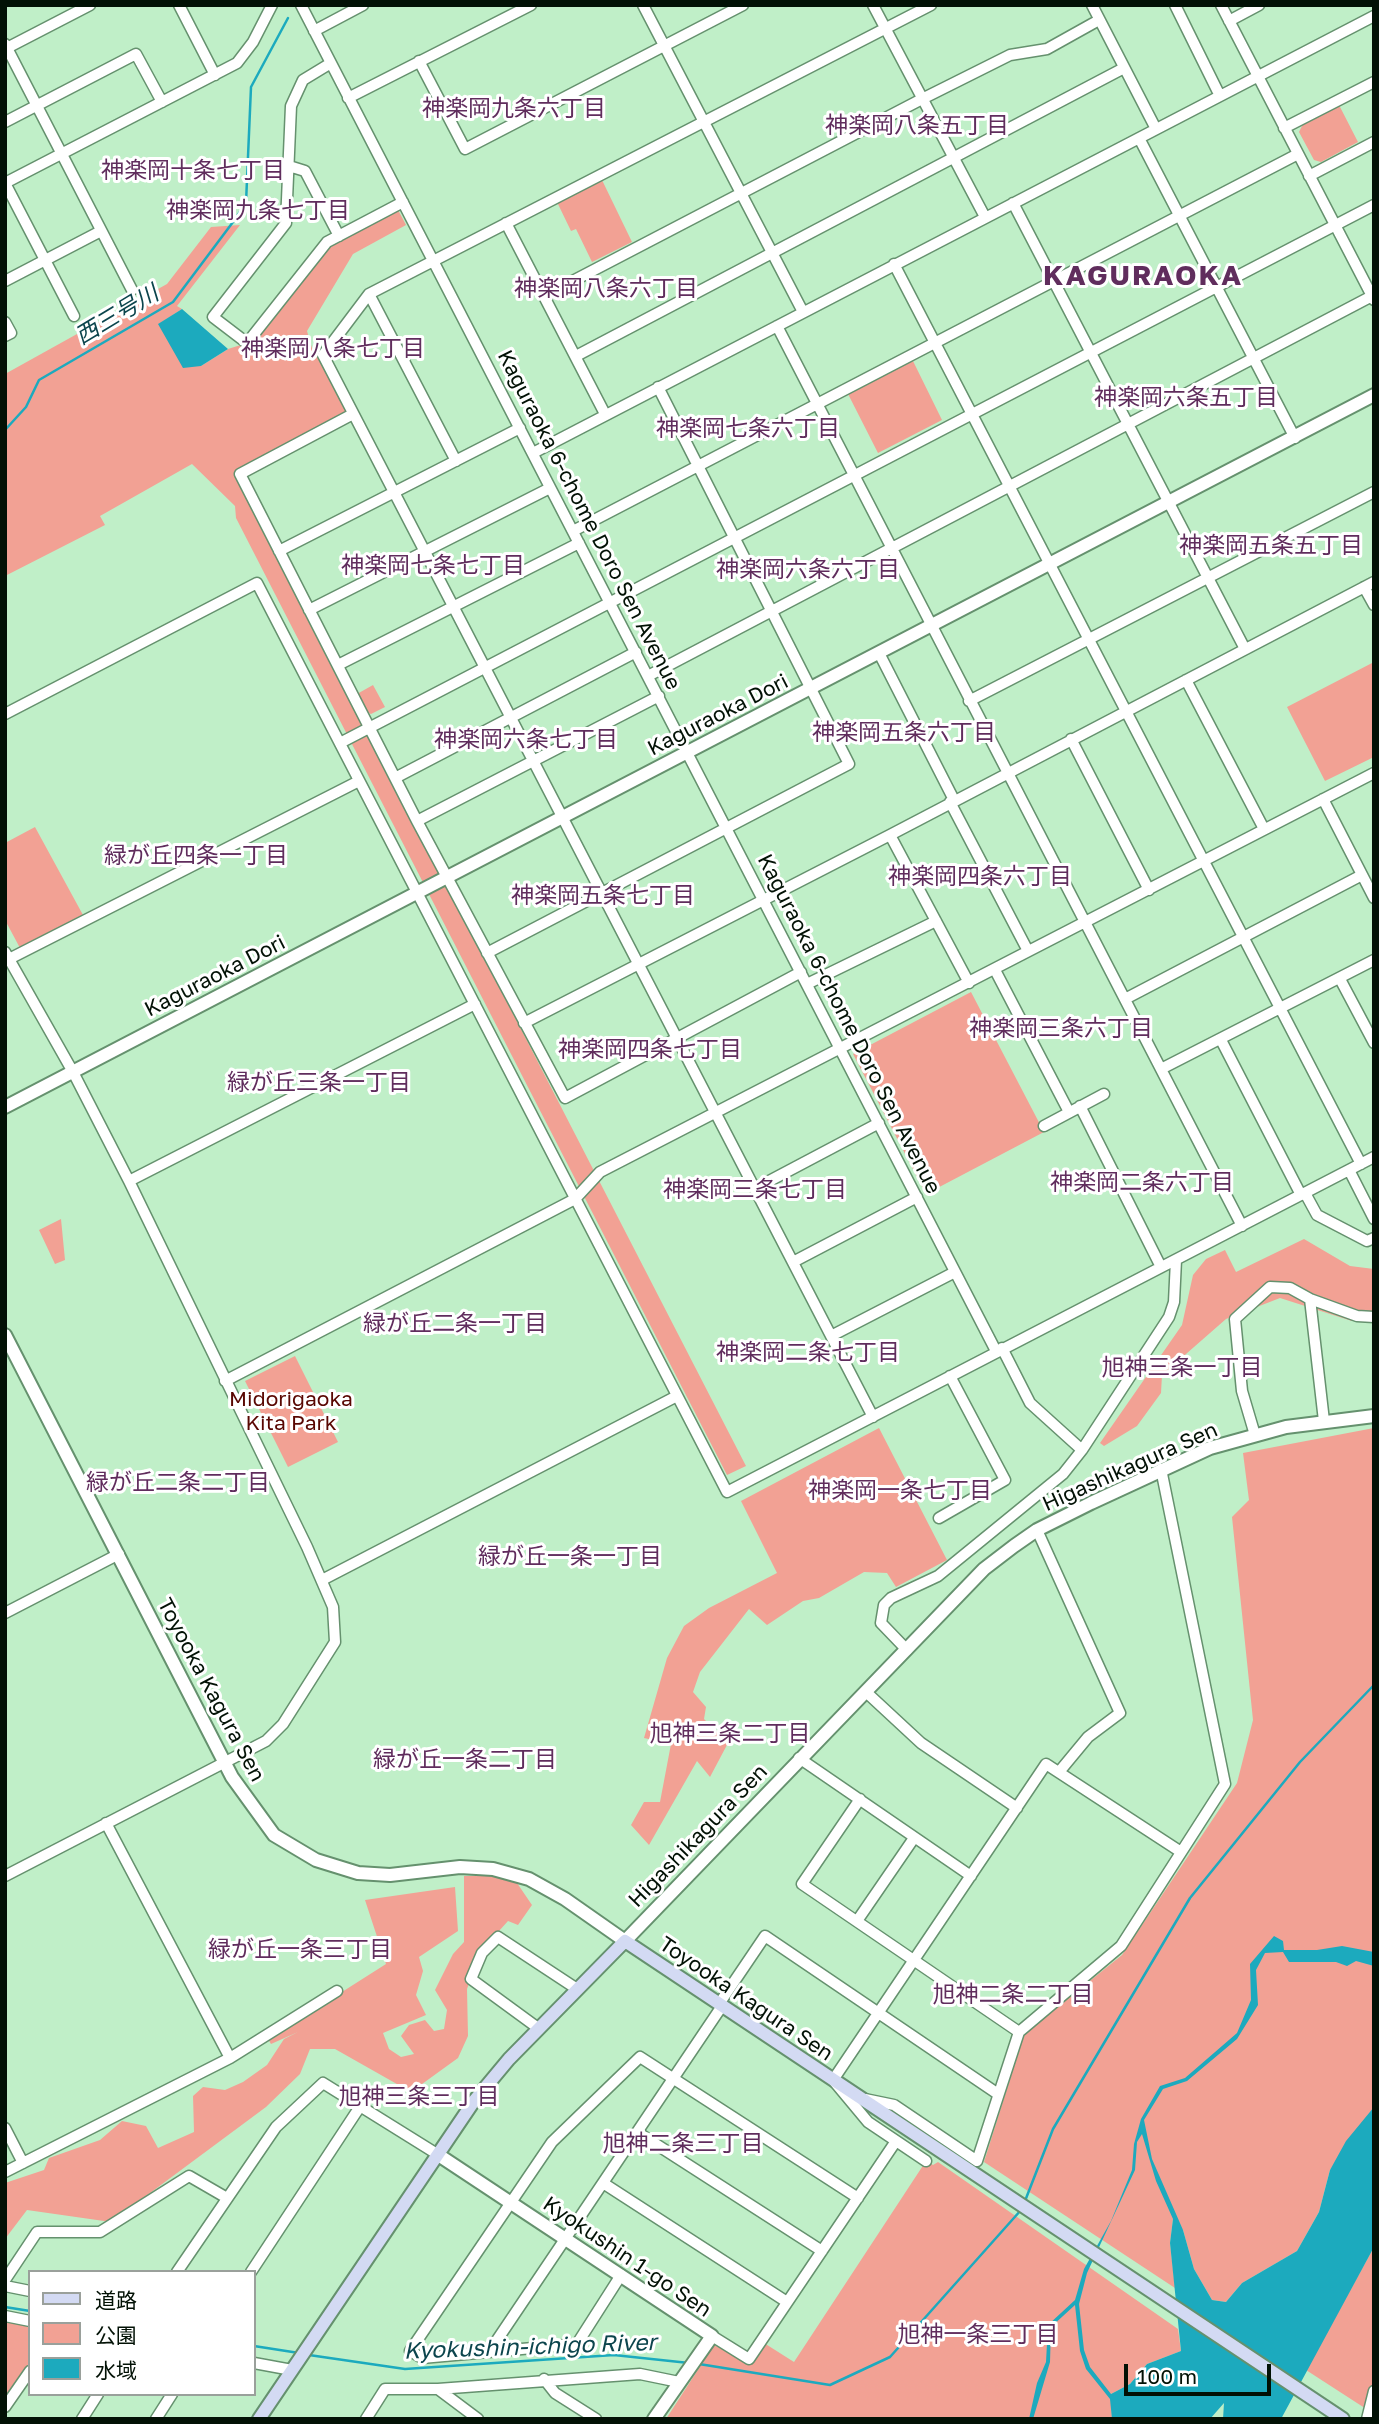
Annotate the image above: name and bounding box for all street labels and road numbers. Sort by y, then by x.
street label: Kaguraoka 6-chome Doro Sen Avenue [492,346,686,694]
street label: Kaguraoka Dori [644,669,792,761]
street label: Kaguraoka 6-chome Doro Sen Avenue [752,850,946,1198]
street label: Kaguraoka Dori [141,930,289,1022]
street label: Higashikagura Sen [1039,1417,1221,1517]
street label: Toyooka Kagura Sen [152,1594,270,1786]
street label: Higashikagura Sen [623,1759,773,1913]
street label: Toyooka Kagura Sen [654,1932,838,2066]
street label: Kyokushin 1-go Sen [538,2191,716,2323]

